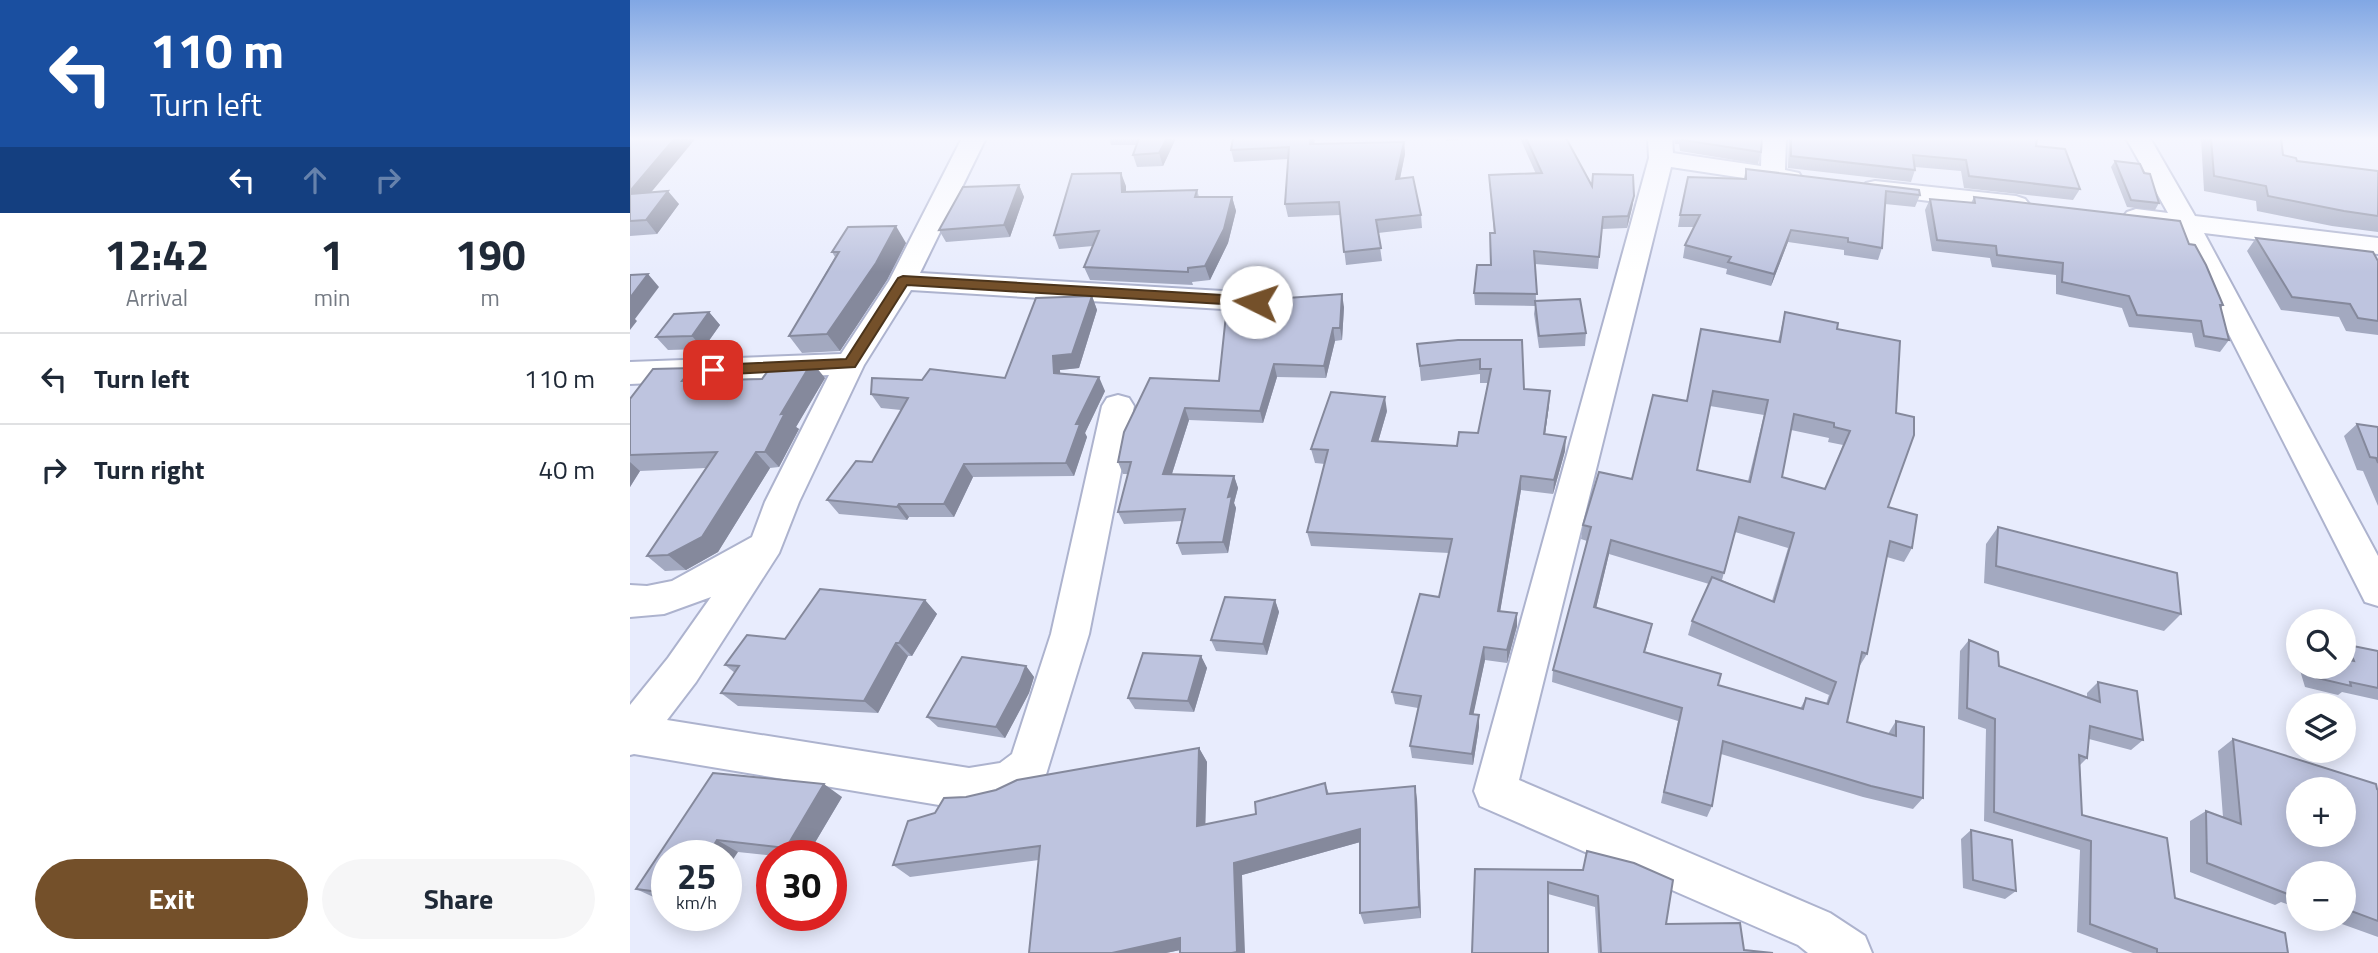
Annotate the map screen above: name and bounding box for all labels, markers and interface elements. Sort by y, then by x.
text: 110 m [150,12,284,87]
icon: left [35,28,126,119]
text: Turn left [150,80,262,128]
icon: left [223,161,261,199]
icon: ahead [296,161,334,199]
icon: right [369,161,407,199]
text: 12:42 [104,222,209,286]
text: 1 [320,222,344,286]
text: 190 [455,222,525,286]
position arrow [1219,265,1293,339]
text: Arrival [126,280,188,315]
text: min [314,280,350,315]
text: m [481,280,500,315]
pin [683,340,743,400]
icon: arrive [694,351,732,389]
text: Turn left [94,359,189,398]
text: 110 m [524,359,595,398]
icon: left [35,360,73,398]
text: Turn right [94,450,205,489]
text: 40 m [538,450,595,489]
icon: right [35,451,73,489]
map controls [2286,609,2356,931]
button: search [2286,609,2356,679]
button: layers [2286,693,2356,763]
button: + [2286,777,2356,847]
speed limit sign: 30 [756,840,847,931]
text: 25 [677,849,716,903]
button: Exit [35,859,308,939]
button: Share [322,859,595,939]
button: − [2286,861,2356,931]
text: km/h [676,889,717,916]

